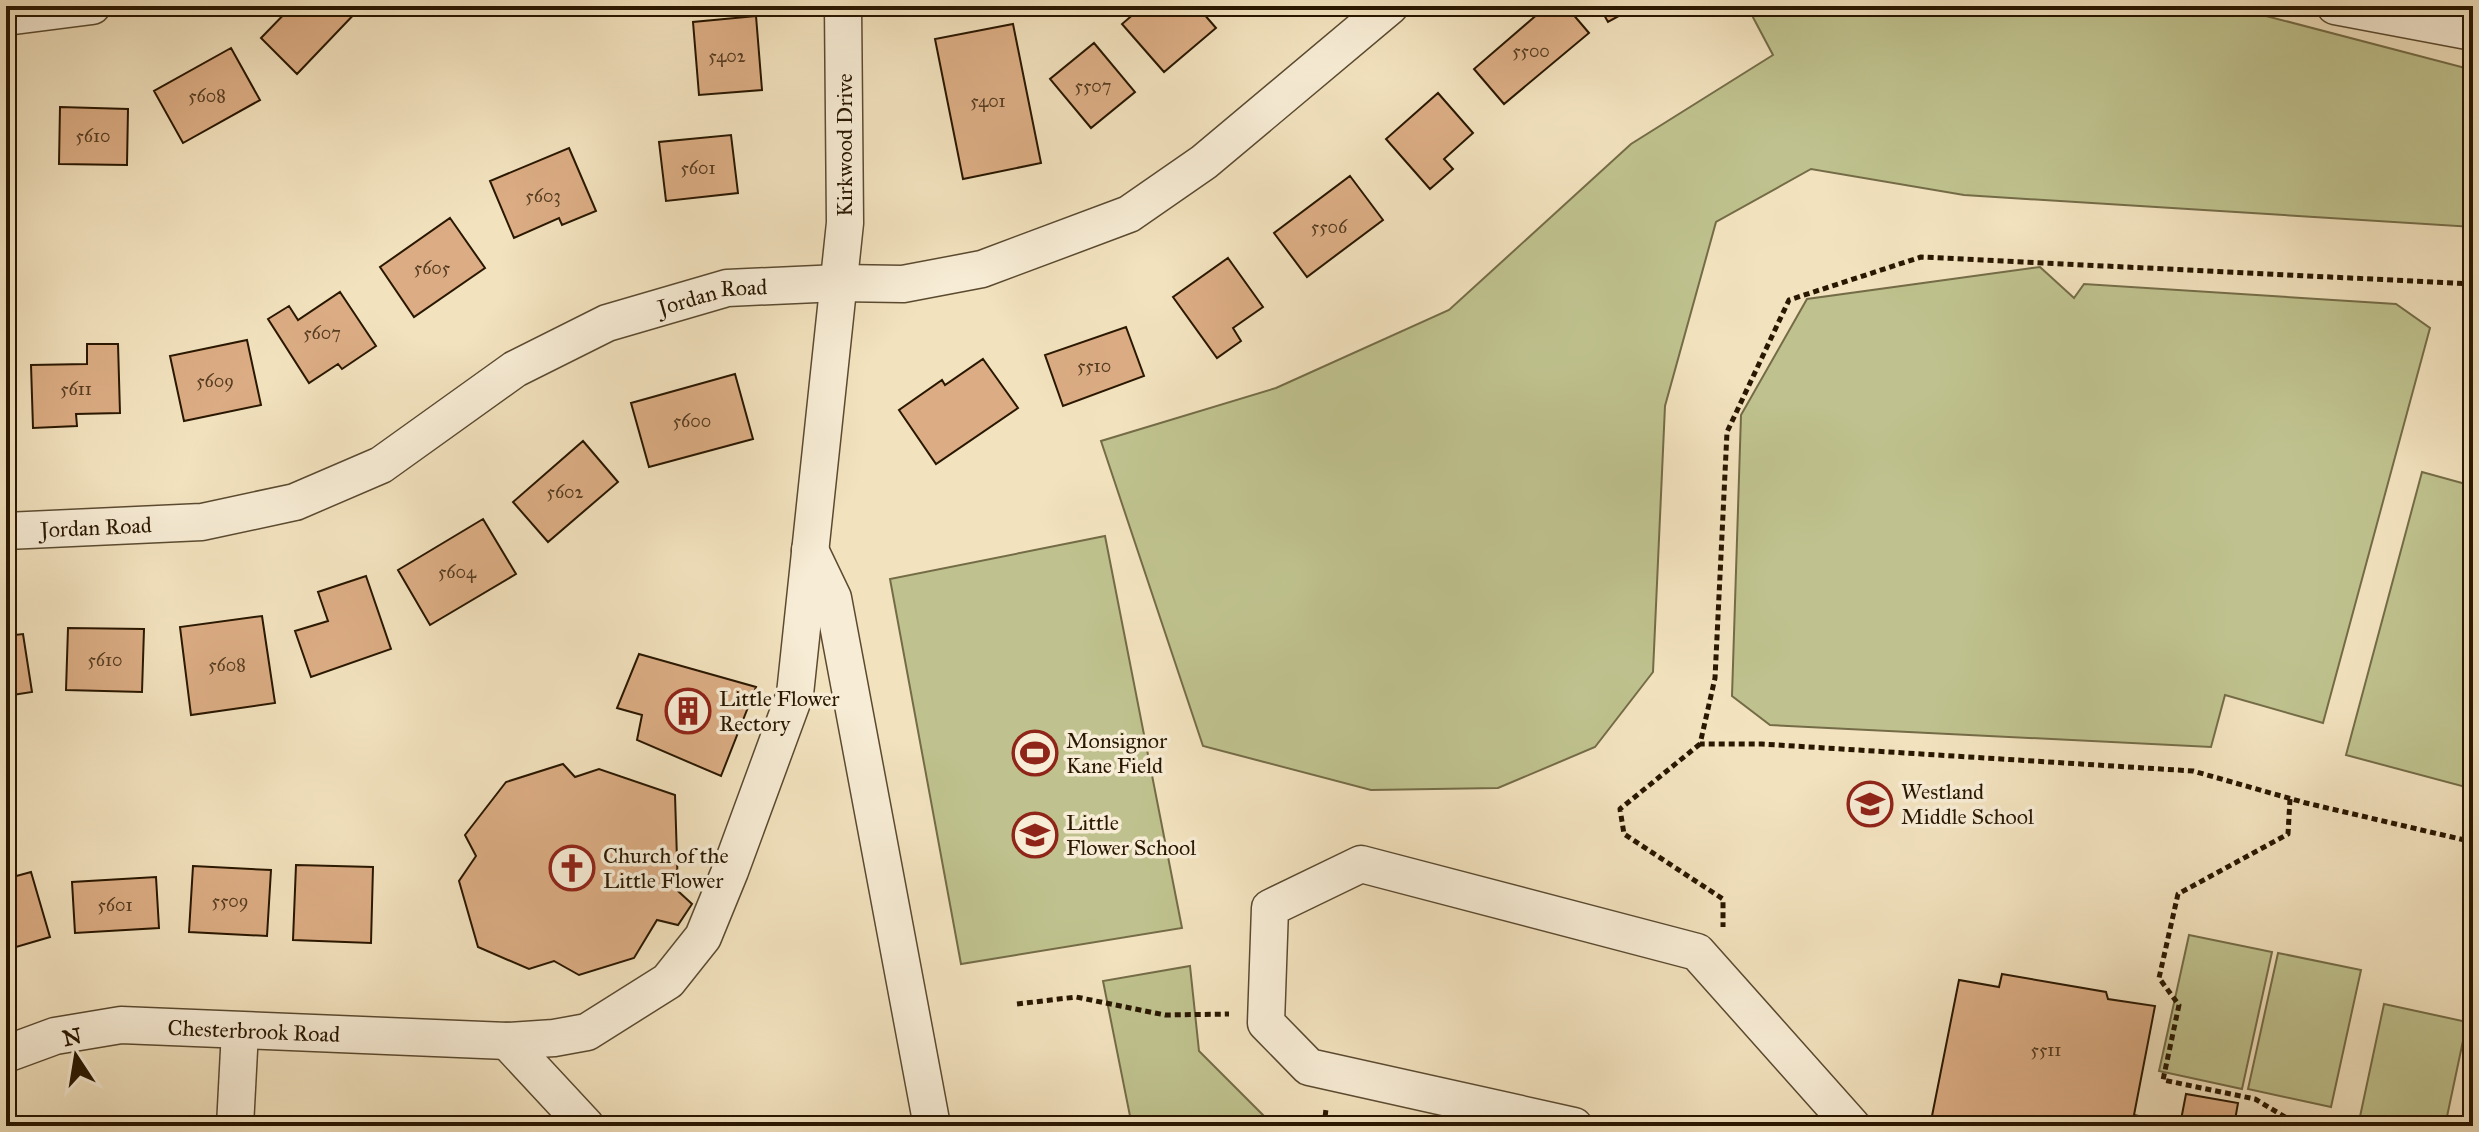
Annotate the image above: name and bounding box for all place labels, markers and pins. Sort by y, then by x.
place label: Little Flower Rectory [719,685,840,737]
building icon: Little Flower Rectory [664,687,712,735]
place label: Monsignor Kane Field [1066,727,1168,779]
sports icon: Monsignor Kane Field [1011,729,1059,777]
place label: Westland Middle School [1901,778,2034,830]
school or university icon: Westland Middle School [1846,780,1894,828]
place label: Little Flower School [1066,809,1196,861]
school or university icon: Little Flower School [1011,811,1059,859]
place label: Church of the Little Flower [603,842,729,894]
church icon: Church of the Little Flower [548,844,596,892]

